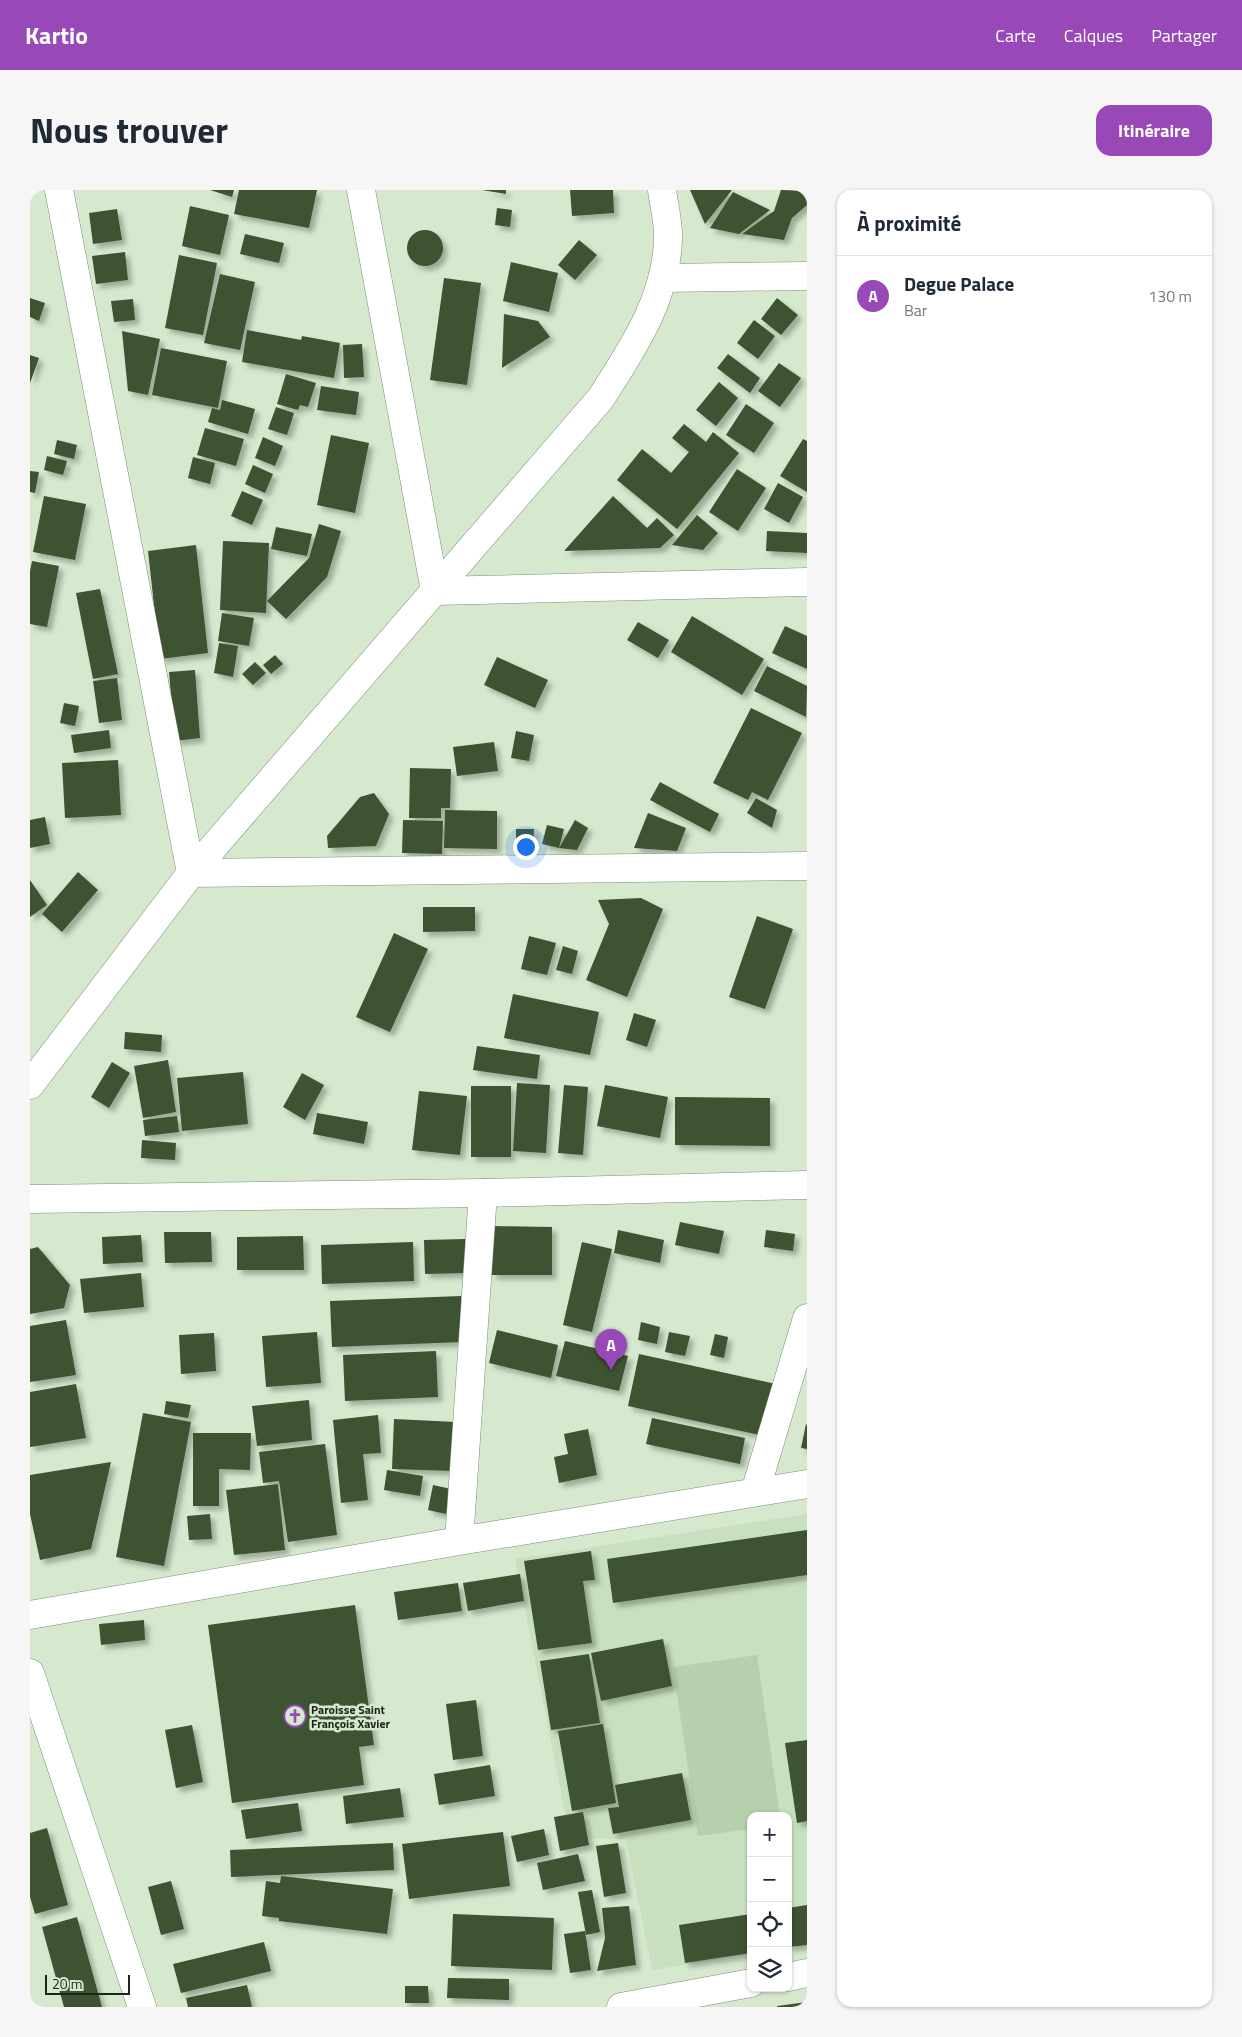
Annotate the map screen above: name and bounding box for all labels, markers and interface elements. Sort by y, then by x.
text: Kartio [25,17,88,53]
text: Carte [995,22,1036,49]
text: Calques [1064,22,1123,49]
text: Partager [1151,22,1217,49]
text: Nous trouver [30,103,228,157]
button: Itinéraire [1096,105,1212,156]
text: À proximité [857,207,961,239]
text: Degue Palace [904,269,1014,298]
text: A [868,284,878,308]
text: 130 m [1148,284,1192,308]
text: Bar [904,298,927,322]
your location [513,834,539,860]
pin: A [595,1329,627,1370]
place label: Paroisse Saint François Xavier [311,1700,391,1733]
church icon: Paroisse Saint François Xavier [283,1704,307,1728]
map controls [747,1812,792,1992]
button: + [747,1812,792,1857]
button: − [747,1857,792,1902]
button: locate [747,1902,792,1947]
button: layers [747,1947,792,1992]
scale bar [45,1972,130,1995]
text: 20 m [52,1973,82,1994]

